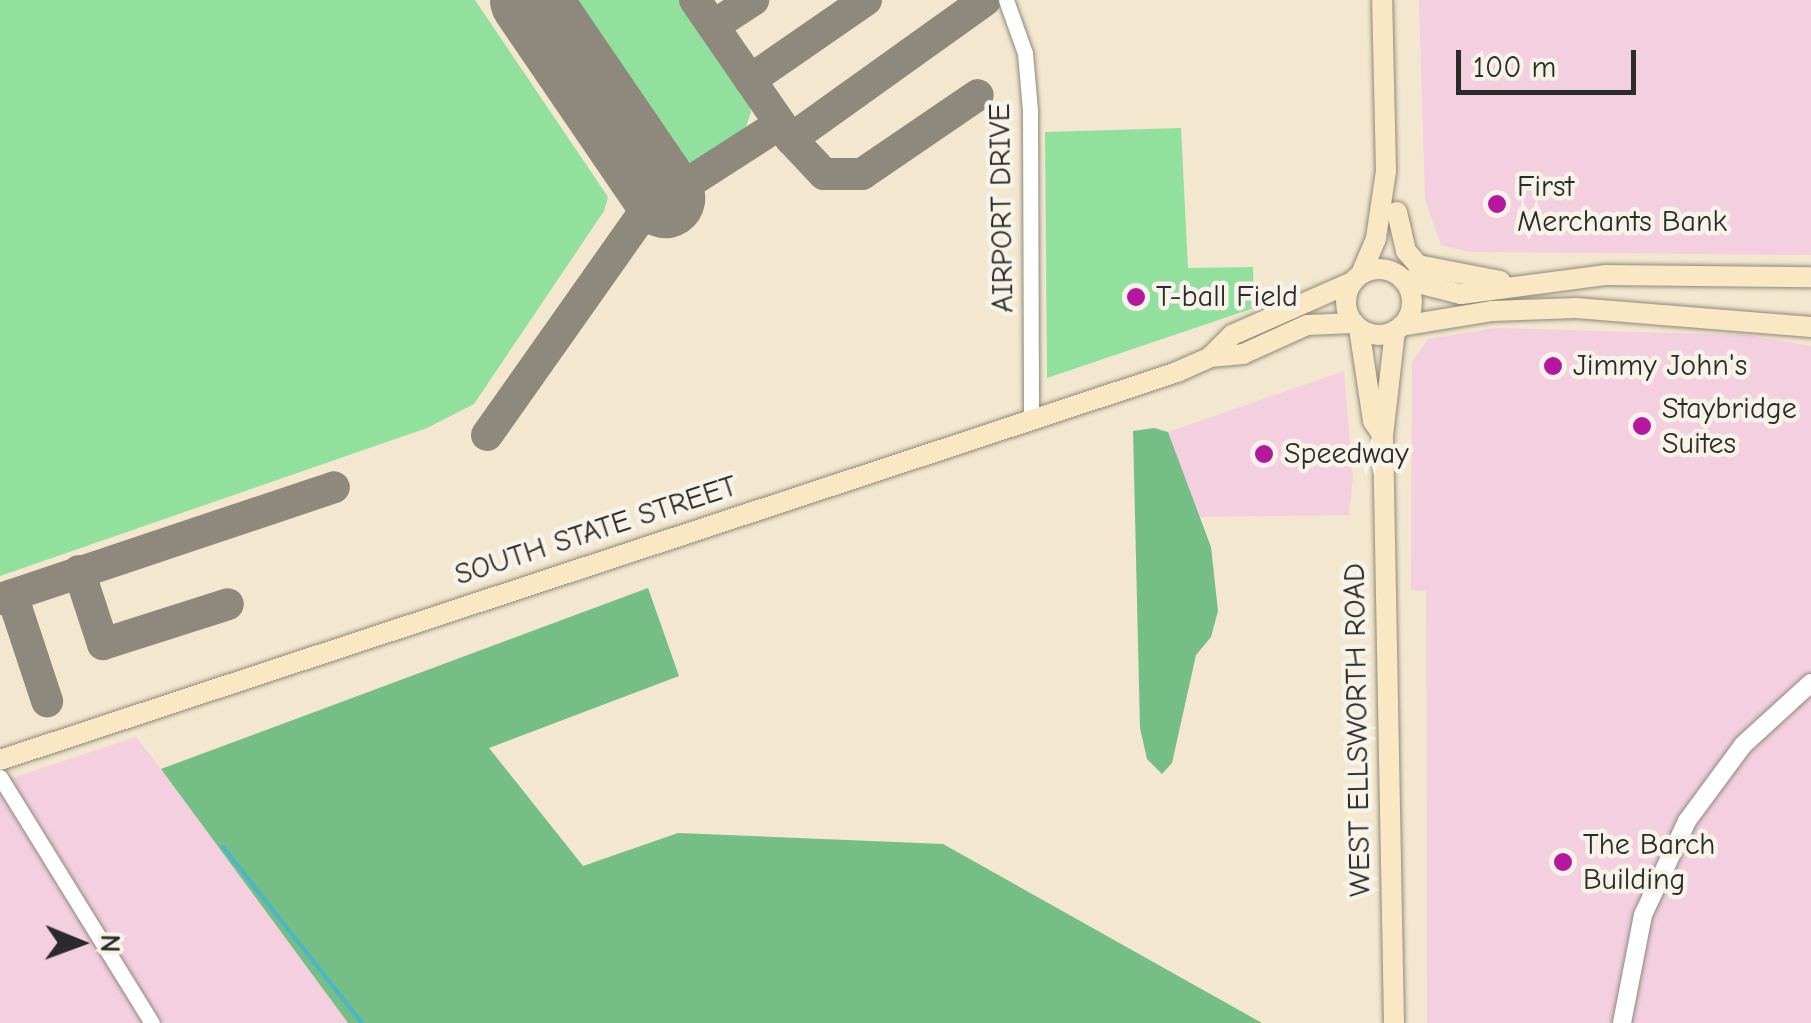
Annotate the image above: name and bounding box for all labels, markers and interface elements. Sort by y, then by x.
scale bar [1461,30,1641,92]
text: 100 m [1473,50,1556,85]
street label: AIRPORT DRIVE [982,103,1022,313]
place label: First Merchants Bank [1517,169,1727,240]
marker: First Merchants Bank [1486,193,1508,215]
place label: T-ball Field [1156,279,1298,315]
marker: T-ball Field [1125,286,1147,308]
place label: Jimmy John's [1573,348,1747,384]
marker: Jimmy John's [1542,355,1564,377]
place label: Staybridge Suites [1662,391,1797,462]
marker: Staybridge Suites [1631,415,1653,437]
place label: Speedway [1284,436,1409,472]
marker: Speedway [1253,443,1275,465]
street label: SOUTH STATE STREET [450,468,742,594]
street label: WEST ELLSWORTH ROAD [1337,563,1379,897]
place label: The Barch Building [1583,827,1715,898]
marker: The Barch Building [1552,851,1574,873]
north arrow [30,893,130,993]
text: N [94,934,126,953]

